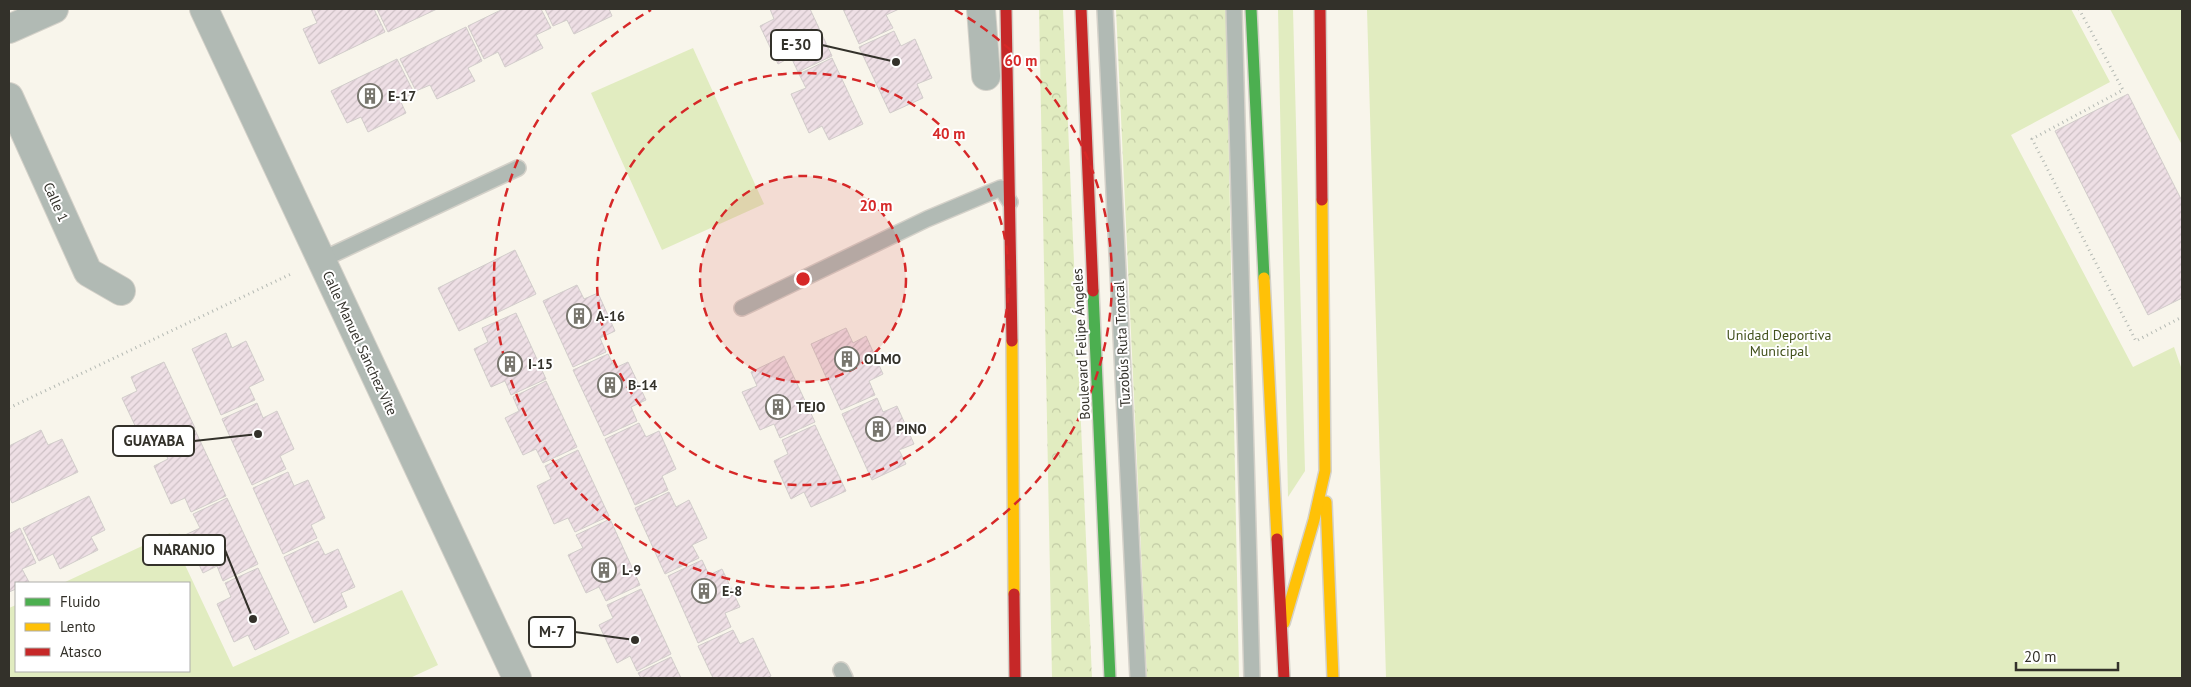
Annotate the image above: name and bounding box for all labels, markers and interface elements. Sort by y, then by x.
callout: E-30 [771,30,822,60]
text: E-30 [781,35,811,54]
text: 60 m [1005,51,1037,70]
building icon: E-17 [357,83,383,109]
place label: E-17 [388,87,416,105]
text: 40 m [933,124,965,143]
street label: Calle 1 [39,179,73,225]
text: 20 m [860,196,892,215]
street label: Calle Manuel Sánchez Vite [319,268,401,418]
street label: Boulevard Felipe Ángeles [1068,268,1094,420]
centre of rings [794,270,812,288]
street label: Tuzobús Ruta Troncal [1110,280,1134,408]
building icon: A-16 [566,303,592,329]
place label: A-16 [596,307,625,325]
park label: Unidad Deportiva Municipal [1727,326,1832,360]
building icon: OLMO [834,346,860,372]
place label: OLMO [864,350,901,368]
building icon: I-15 [497,351,523,377]
place label: I-15 [528,355,553,373]
building icon: B-14 [597,372,623,398]
place label: B-14 [628,376,657,394]
building icon: TEJO [765,394,791,420]
place label: TEJO [796,398,825,416]
building icon: PINO [865,416,891,442]
place label: PINO [896,420,927,438]
callout: GUAYABA [113,426,194,456]
text: GUAYABA [124,431,185,450]
callout: NARANJO [143,535,225,565]
text: NARANJO [153,540,215,559]
building icon: L-9 [591,557,617,583]
place label: L-9 [622,561,641,579]
building icon: E-8 [691,578,717,604]
legend [15,582,190,672]
place label: E-8 [722,582,742,600]
text: Fluido [60,592,100,611]
text: Lento [60,617,96,636]
callout: M-7 [529,617,575,647]
text: M-7 [539,622,565,641]
scale bar [2016,640,2118,672]
text: Atasco [60,642,102,661]
text: 20 m [2024,647,2057,666]

